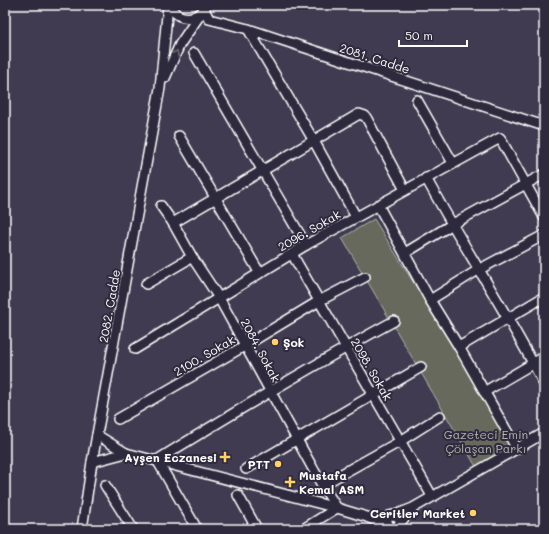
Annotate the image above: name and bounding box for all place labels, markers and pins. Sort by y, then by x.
place label: Şok [283,334,304,350]
marker: Şok [270,337,280,347]
place label: Ayşen Eczanesi [124,449,217,466]
marker: Ayşen Eczanesi [220,452,230,462]
place label: PTT [248,456,270,472]
marker: PTT [273,459,283,469]
place label: Mustafa Kemal ASM [299,467,364,497]
marker: Mustafa Kemal ASM [284,476,296,488]
place label: Ceritler Market [370,505,465,521]
marker: Ceritler Market [468,508,478,518]

